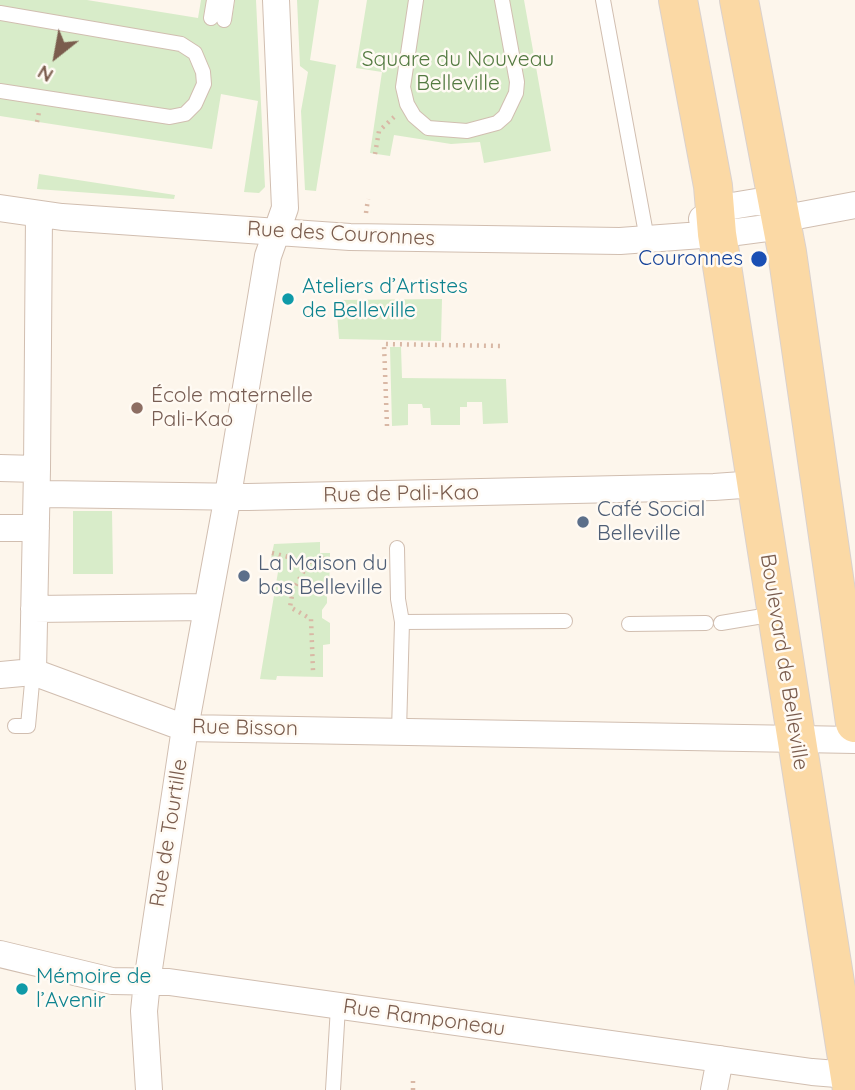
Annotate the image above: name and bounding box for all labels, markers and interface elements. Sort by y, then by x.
north arrow [21,21,91,91]
park label: Square du Nouveau Belleville [362,47,554,97]
text: N [33,60,57,88]
street label: Rue des Couronnes [246,216,436,252]
place label: Couronnes [638,246,743,272]
marker: Couronnes [749,249,769,269]
place label: Ateliers d’Artistes de Belleville [302,274,468,324]
marker: Ateliers d’Artistes de Belleville [280,291,296,307]
place label: École maternelle Pali-Kao [151,383,313,433]
marker: École maternelle Pali-Kao [129,400,145,416]
street label: Rue de Pali-Kao [323,480,479,508]
place label: Café Social Belleville [597,497,705,547]
marker: Café Social Belleville [575,514,591,530]
place label: La Maison du bas Belleville [258,551,388,601]
street label: Boulevard de Belleville [754,552,814,772]
marker: La Maison du bas Belleville [236,568,252,584]
street label: Rue Bisson [192,714,298,742]
street label: Rue de Tourtille [145,757,193,909]
place label: Mémoire de l’Avenir [36,964,151,1014]
marker: Mémoire de l’Avenir [14,981,30,997]
street label: Rue Ramponeau [341,994,507,1042]

